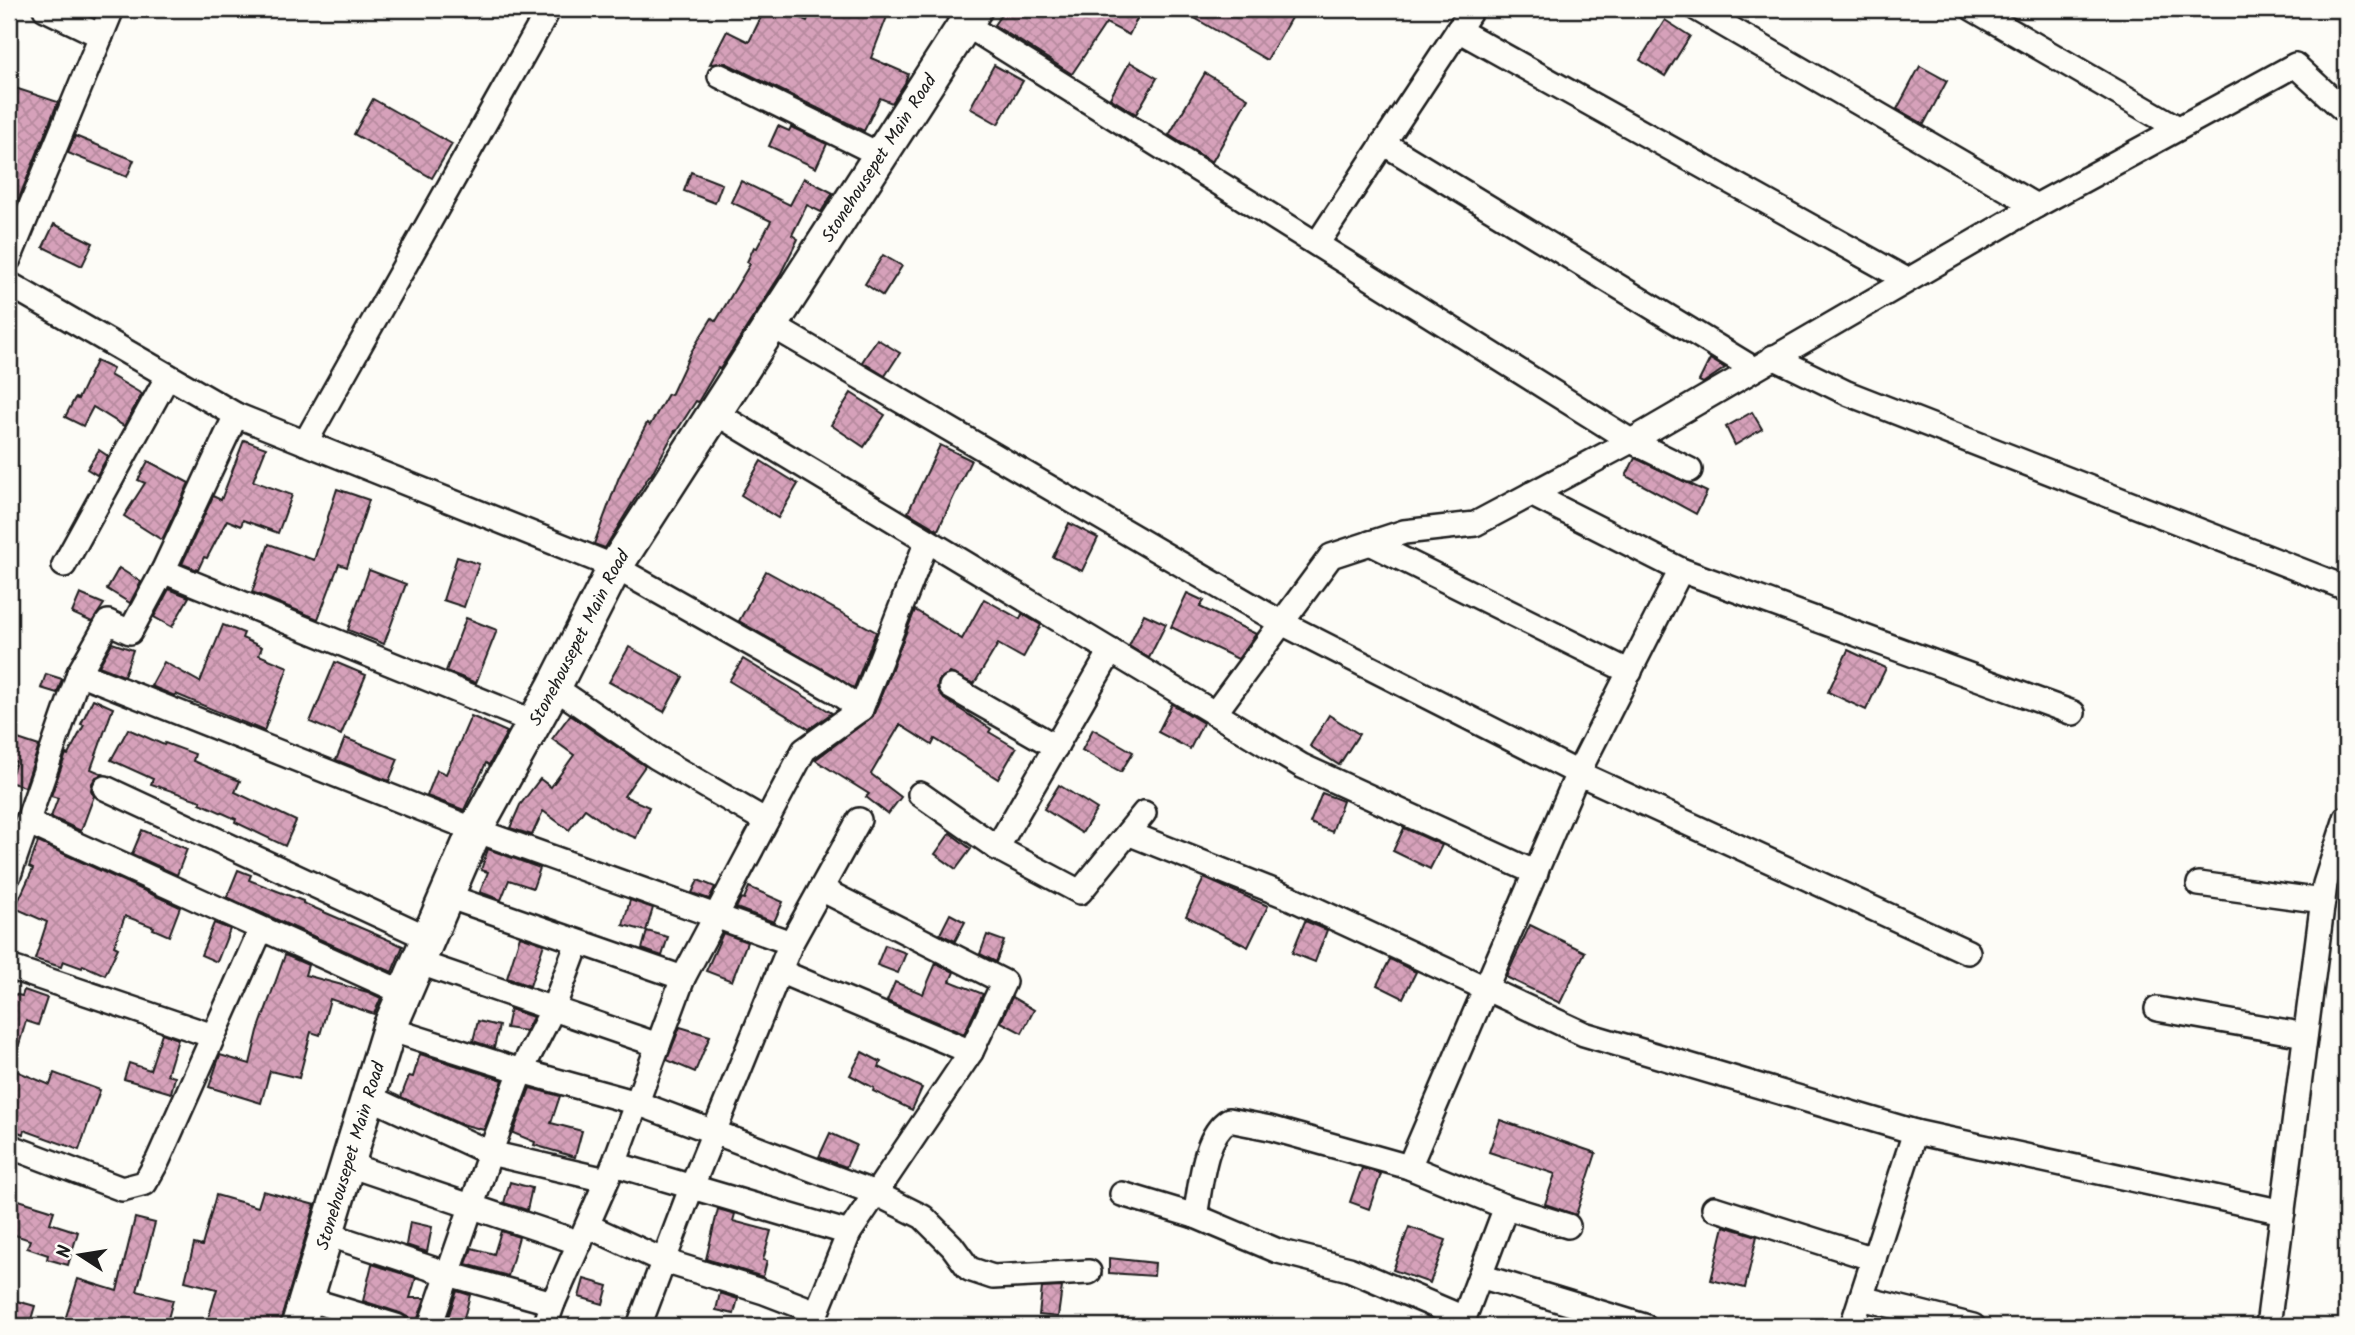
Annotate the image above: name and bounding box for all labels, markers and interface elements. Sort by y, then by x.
street label: Stonehousepet Main Road [815,68,946,249]
street label: Stonehousepet Main Road [522,544,639,732]
street label: Stonehousepet Main Road [309,1058,394,1254]
north arrow [46,1220,116,1290]
text: N [49,1243,81,1261]

